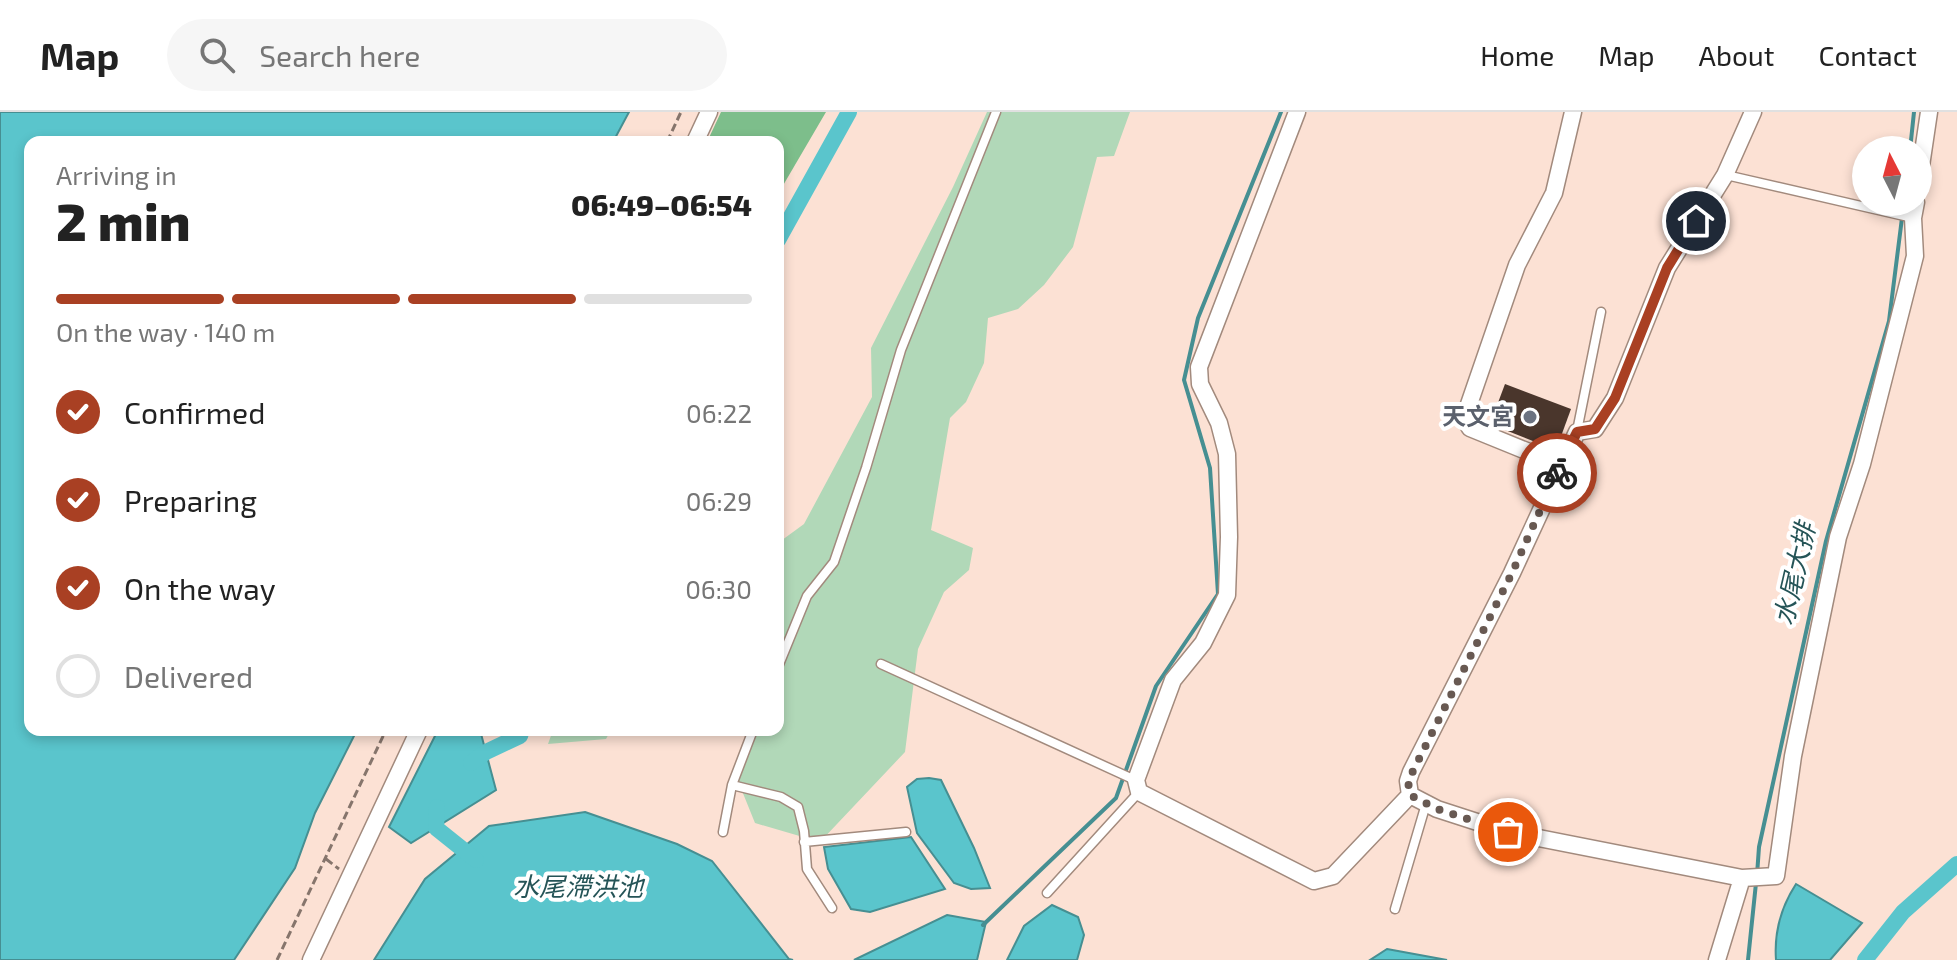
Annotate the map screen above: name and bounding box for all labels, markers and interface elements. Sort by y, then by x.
search box [167,19,727,91]
text: Map [40,32,119,78]
icon: search [195,33,239,77]
text: Search here [259,37,420,73]
text: Home [1480,38,1554,72]
text: Map [1598,38,1655,72]
text: About [1699,38,1774,72]
text: Contact [1818,38,1917,72]
north arrow [1852,136,1932,216]
map controls [1852,136,1932,216]
text: Arriving in [56,159,177,190]
text: 06:49–06:54 [571,186,752,222]
pin [1662,187,1730,255]
text: 2 min [56,189,191,251]
icon: home [1674,199,1718,243]
text: On the way · 140 m [56,316,275,347]
icon: check [56,390,100,434]
text: Confirmed [124,394,265,430]
text: 06:22 [686,397,752,428]
place label: 天文宮 [1442,401,1514,430]
marker: 天文宮 [1521,408,1539,426]
courier [1517,433,1597,513]
icon: bike [1535,451,1579,495]
icon: check [56,478,100,522]
text: Preparing [124,482,257,518]
text: 06:29 [686,485,752,516]
water label: 水尾大排 [1767,517,1821,628]
icon: check [56,566,100,610]
text: On the way [124,570,276,606]
text: 06:30 [685,573,752,604]
text: Delivered [124,658,253,694]
pin [1474,798,1542,866]
icon: bag [1486,810,1530,854]
water label: 水尾滯洪池 [513,870,646,901]

